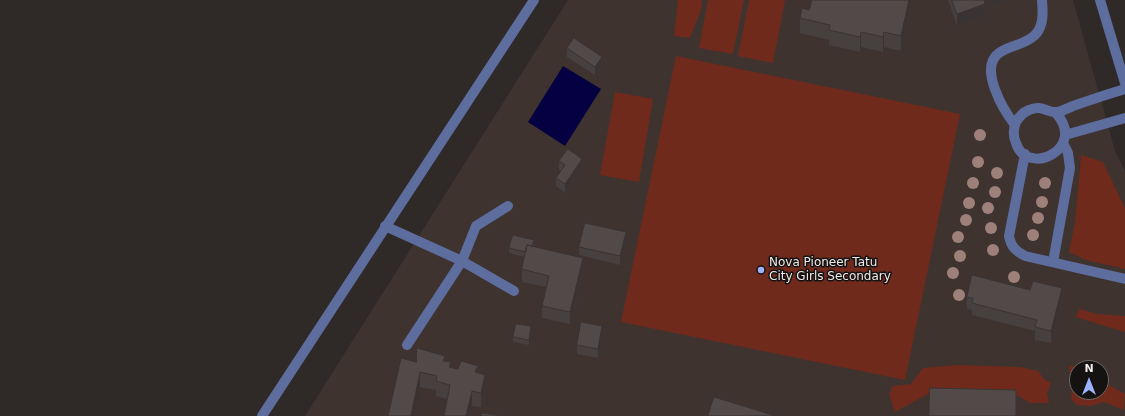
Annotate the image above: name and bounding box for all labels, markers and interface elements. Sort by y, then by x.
place label: Nova Pioneer Tatu City Girls Secondary [769,256,891,284]
marker: Nova Pioneer Tatu City Girls Secondary [756,265,766,275]
north arrow [1069,360,1109,400]
text: N [1084,362,1094,375]

